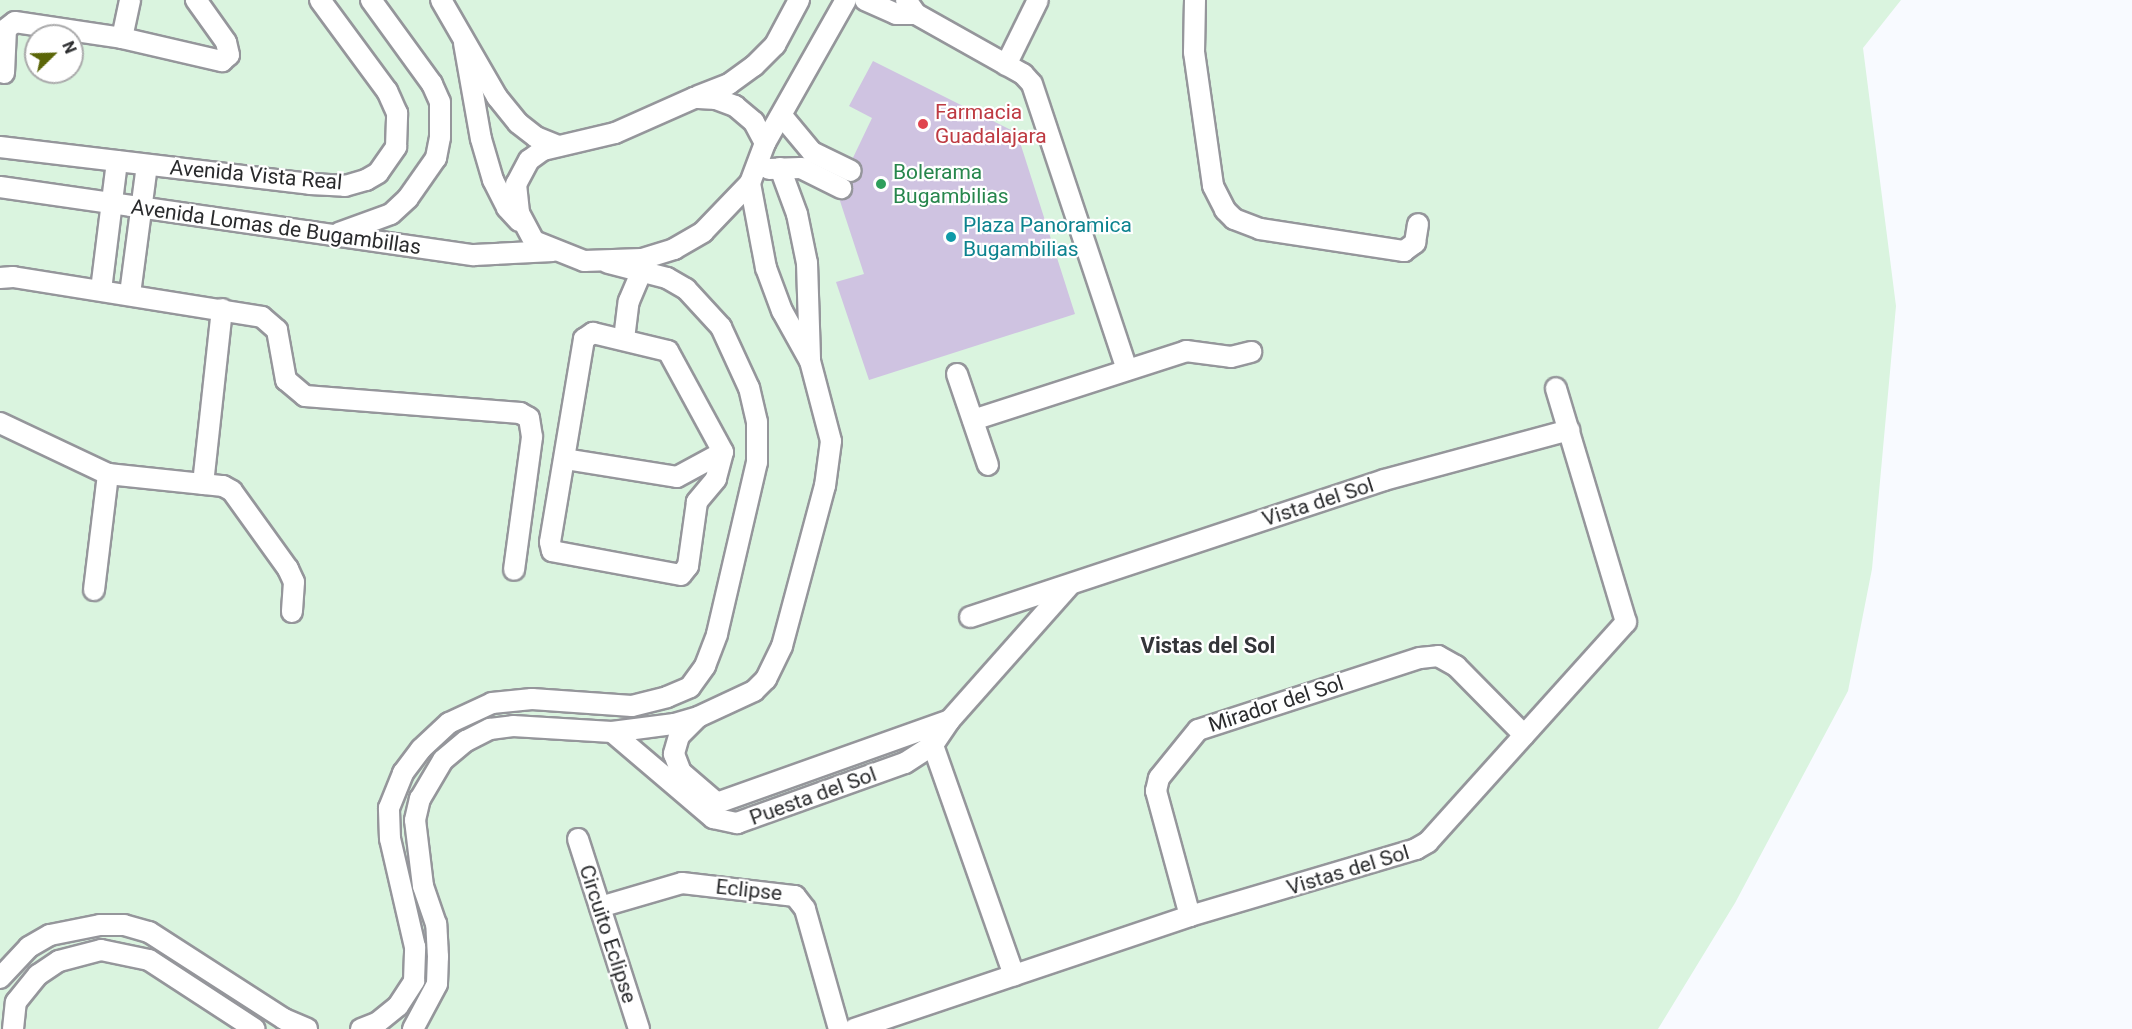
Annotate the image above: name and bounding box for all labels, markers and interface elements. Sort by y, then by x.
north arrow [24,24,84,84]
text: N [58,39,80,56]
place label: Farmacia Guadalajara [935,99,1047,149]
marker: Farmacia Guadalajara [916,117,930,131]
street label: Avenida Vista Real [169,155,343,195]
place label: Bolerama Bugambilias [893,159,1009,209]
marker: Bolerama Bugambilias [874,177,888,191]
street label: Avenida Lomas de Bugambillas [129,194,423,260]
place label: Plaza Panoramica Bugambilias [963,212,1132,262]
marker: Plaza Panoramica Bugambilias [944,230,958,244]
street label: Vista del Sol [1259,472,1377,532]
district label: Vistas del Sol [1141,633,1275,659]
street label: Mirador del Sol [1205,670,1347,738]
street label: Puesta del Sol [746,761,880,831]
street label: Vistas del Sol [1284,839,1412,901]
street label: Circuito Eclipse [574,862,642,1006]
street label: Eclipse [715,874,783,906]

